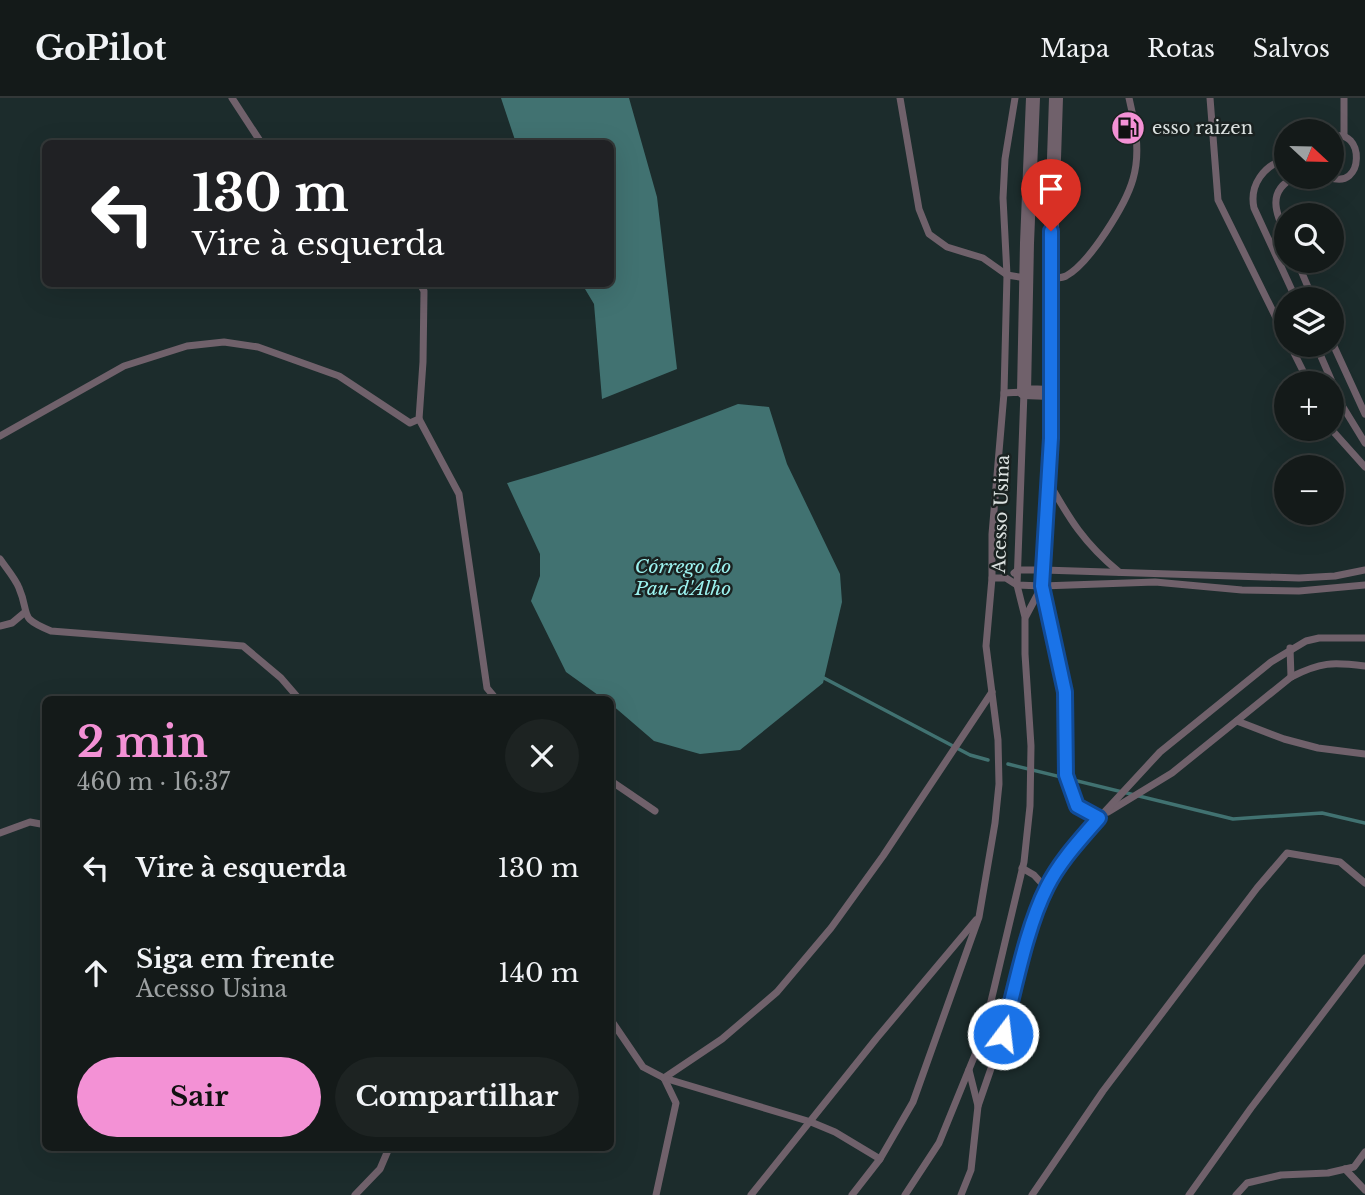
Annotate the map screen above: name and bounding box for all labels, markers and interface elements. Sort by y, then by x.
text: GoPilot [35,28,167,69]
text: Mapa [1040,34,1109,63]
text: Rotas [1147,34,1215,63]
text: Salvos [1253,34,1330,63]
fuel station icon: esso raizen [1109,109,1147,147]
place label: esso raizen [1152,117,1253,139]
north arrow [1274,119,1344,189]
map controls [1274,119,1344,525]
pin [1021,159,1081,231]
text: 130 m [192,163,349,224]
icon: left [77,168,168,259]
icon: arrive [1032,170,1070,208]
button: search [1274,203,1344,273]
text: Vire à esquerda [192,224,445,264]
button: layers [1274,287,1344,357]
button: + [1274,371,1344,441]
street label: Acesso Usina [988,454,1014,575]
button: − [1274,455,1344,525]
water label: Córrego do Pau-d'Alho [634,555,731,600]
text: 2 min [77,716,208,768]
button: close [505,719,579,793]
text: 460 m · 16:37 [77,768,230,796]
icon: left [77,849,115,887]
text: Vire à esquerda [136,852,347,884]
text: 130 m [497,852,579,884]
text: Siga em frente [136,943,335,975]
icon: ahead [77,954,115,992]
text: 140 m [498,957,579,989]
text: Acesso Usina [136,975,287,1003]
position arrow [966,997,1040,1071]
button: Sair [77,1057,321,1137]
button: Compartilhar [335,1057,579,1137]

